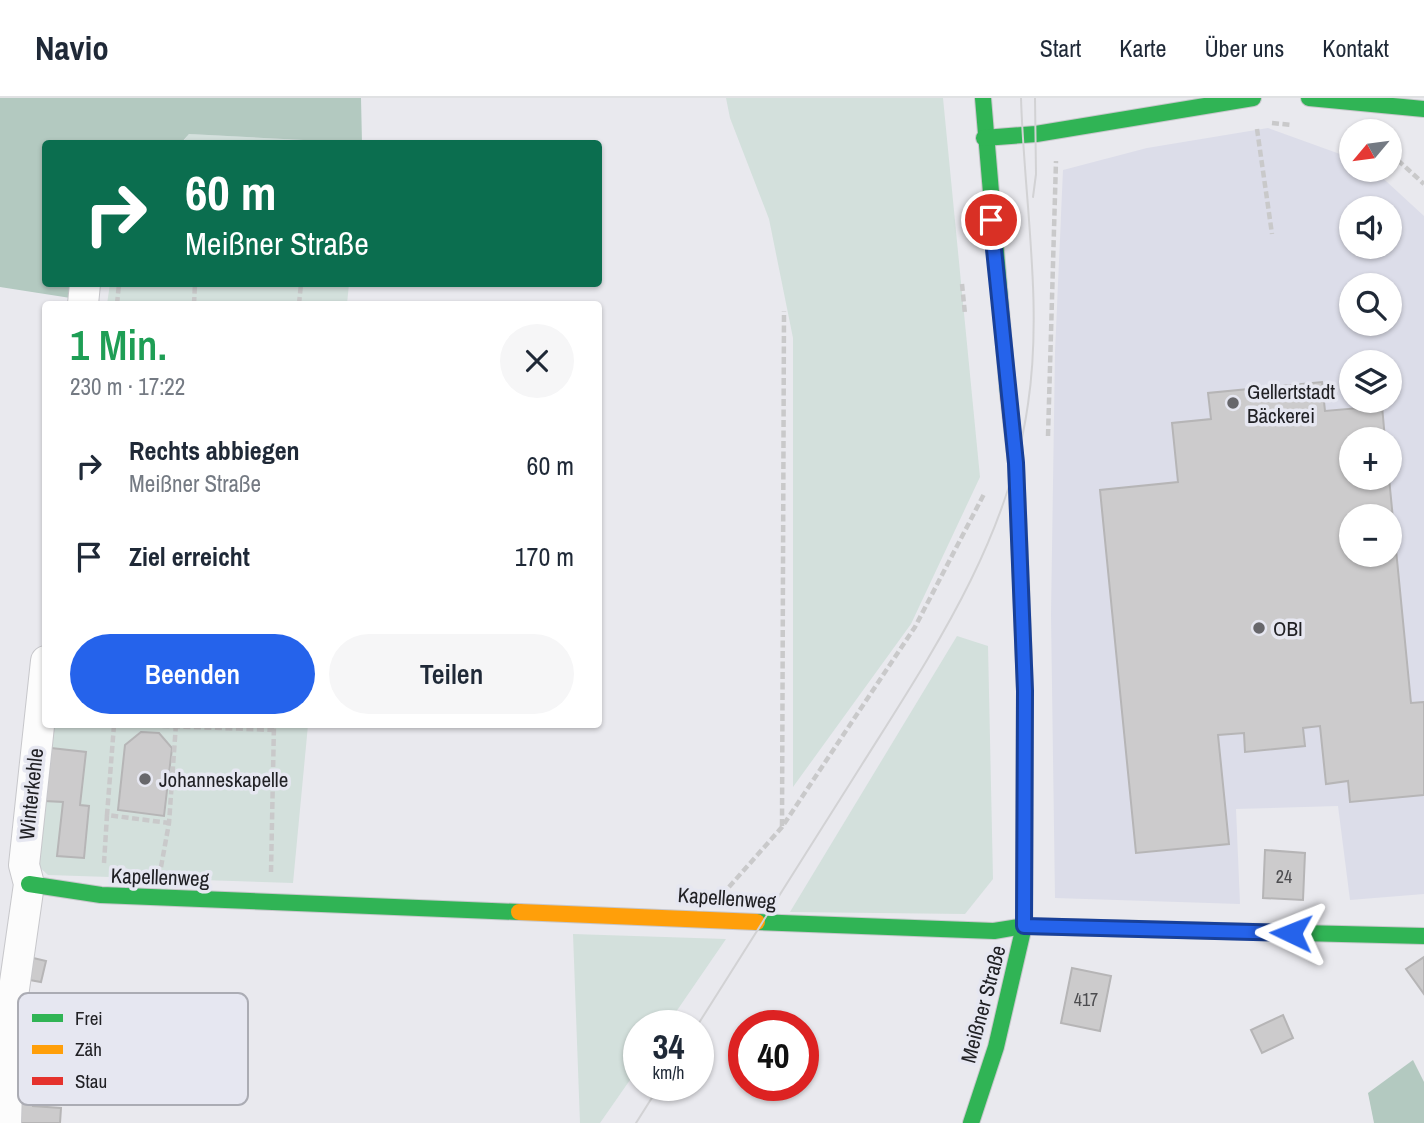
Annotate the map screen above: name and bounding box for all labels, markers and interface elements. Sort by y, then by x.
text: Navio [35,26,109,70]
text: Start [1040,32,1081,64]
text: Karte [1119,32,1166,64]
text: Über uns [1204,32,1284,64]
text: Kontakt [1322,32,1389,64]
north arrow [1339,119,1402,182]
map controls [1339,119,1402,567]
text: 60 m [185,159,277,225]
icon: right [70,168,161,259]
pin [961,190,1021,250]
button: sound [1339,196,1402,259]
icon: arrive [972,201,1010,239]
text: Meißner Straße [185,222,369,265]
button: search [1339,273,1402,336]
text: 1 Min. [70,317,167,373]
button: close [500,324,574,398]
button: layers [1339,350,1402,413]
text: 230 m · 17:22 [70,371,185,402]
place label: Gellertstadt Bäckerei [1247,377,1335,430]
marker: Gellertstadt Bäckerei [1225,395,1241,411]
button: + [1339,427,1402,490]
text: Rechts abbiegen [129,433,300,468]
icon: right [70,447,108,485]
text: 60 m [527,448,574,483]
text: Meißner Straße [129,468,261,499]
button: − [1339,504,1402,567]
icon: arrive [70,538,108,576]
text: Ziel erreicht [129,539,250,574]
text: 170 m [515,539,574,574]
place label: OBI [1273,614,1303,643]
marker: OBI [1251,620,1267,636]
button: Beenden [70,634,315,714]
button: Teilen [329,634,574,714]
street label: Winterkehle [12,747,50,841]
place label: Johanneskapelle [159,765,288,794]
marker: Johanneskapelle [137,771,153,787]
street label: Kapellenweg [110,861,210,893]
house number: 24 [1276,864,1292,889]
street label: Kapellenweg [677,880,778,916]
position arrow [1254,896,1328,970]
street label: Meißner Straße [953,942,1013,1066]
house number: 417 [1074,987,1098,1012]
legend [18,993,248,1105]
text: Frei [75,1005,103,1031]
speed limit sign: 40 [728,1010,819,1101]
text: 34 [653,1023,684,1070]
text: Zäh [75,1036,102,1062]
text: km/h [653,1060,685,1085]
text: Stau [75,1068,107,1094]

